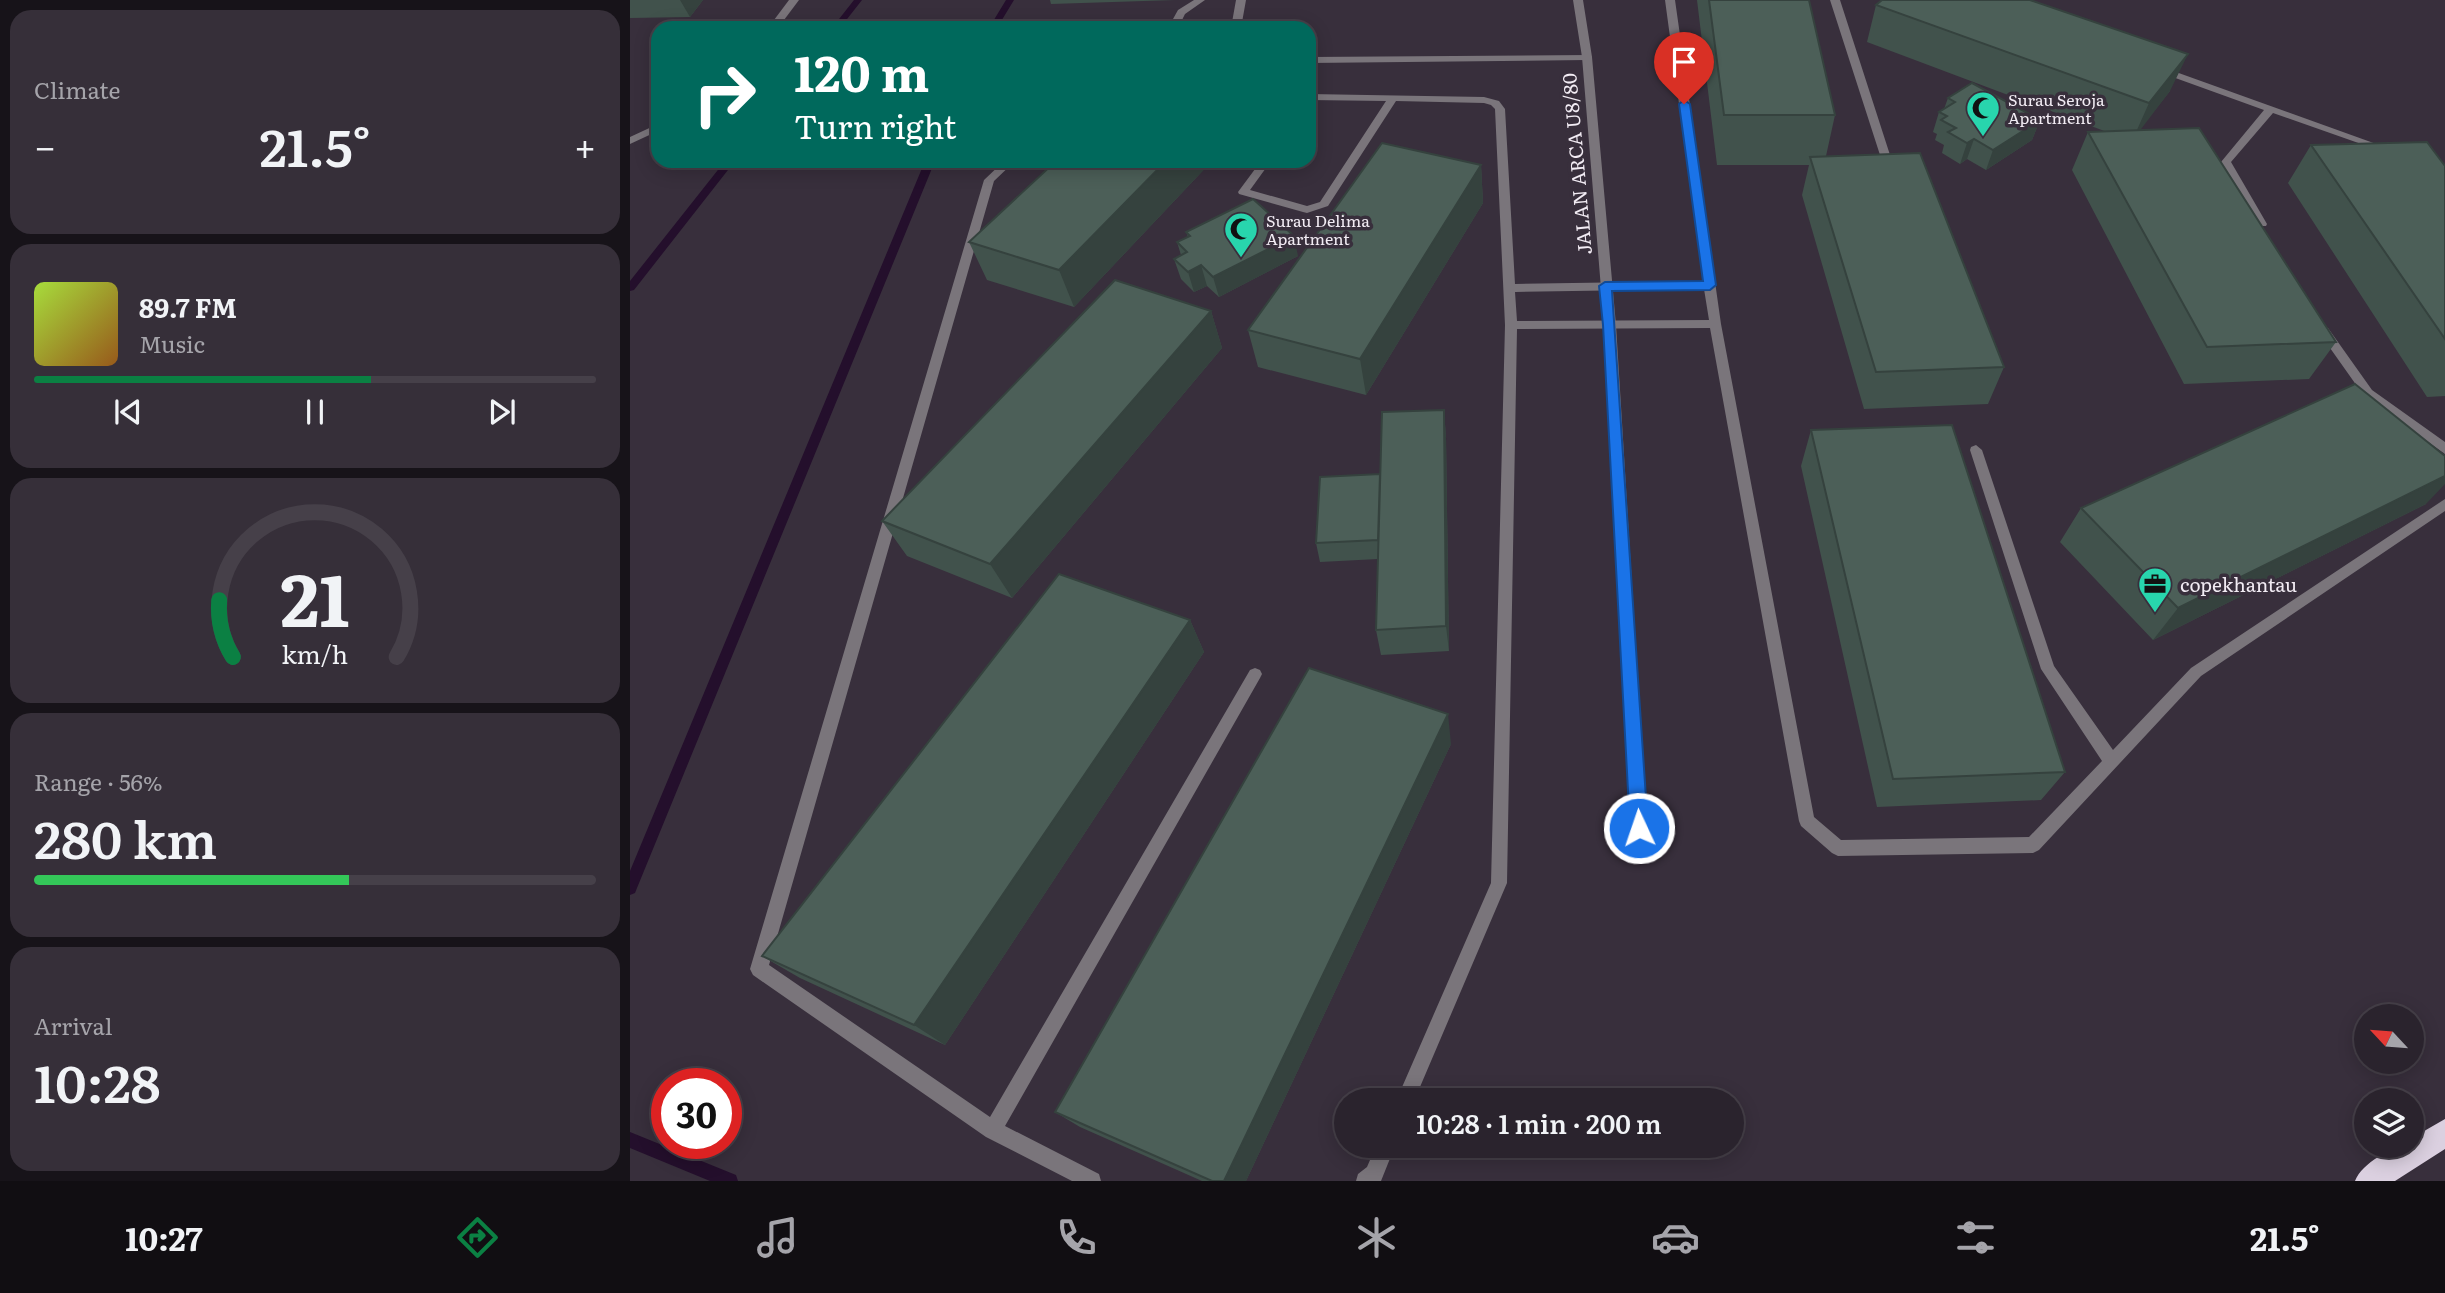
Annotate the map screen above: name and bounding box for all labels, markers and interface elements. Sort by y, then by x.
pin [1654,32,1714,104]
text: 120 m [794,34,929,107]
icon: arrive [1665,43,1703,81]
icon: right [679,49,770,140]
text: Climate [34,72,120,106]
street label: JALAN ARCA U8/80 [1554,72,1598,256]
place label: Surau Seroja Apartment [2008,87,2105,129]
mosque icon: Surau Seroja Apartment [1964,89,2002,138]
text: Turn right [794,101,956,149]
text: 21.5° [259,106,371,183]
text: − [34,116,56,173]
text: + [574,116,596,173]
place label: Surau Delima Apartment [1266,208,1370,250]
mosque icon: Surau Delima Apartment [1222,210,1260,259]
text: 89.7 FM [139,287,237,326]
text: Music [139,326,205,360]
icon: previous [109,393,147,431]
icon: pause [296,393,334,431]
icon: next [483,393,521,431]
text: 21 [280,541,350,649]
office icon: copekhantau [2136,565,2174,614]
place label: copekhantau [2180,570,2297,598]
text: km/h [282,634,348,671]
text: Range · 56% [34,764,163,798]
position arrow [1602,791,1676,865]
text: 280 km [34,798,217,875]
north arrow [2354,1004,2424,1074]
map controls [2354,1004,2424,1158]
text: Arrival [34,1008,113,1042]
text: 10:28 [34,1042,161,1119]
speed limit sign: 30 [651,1068,742,1159]
button: layers [2354,1088,2424,1158]
text: 10:28 · 1 min · 200 m [1416,1103,1662,1142]
text: 10:27 [125,1213,203,1261]
icon: directions [453,1213,502,1262]
icon: music [753,1213,802,1262]
icon: phone [1052,1213,1101,1262]
icon: climate [1352,1213,1401,1262]
icon: car [1651,1213,1700,1262]
icon: filters [1951,1213,2000,1262]
text: 21.5° [2250,1213,2320,1261]

